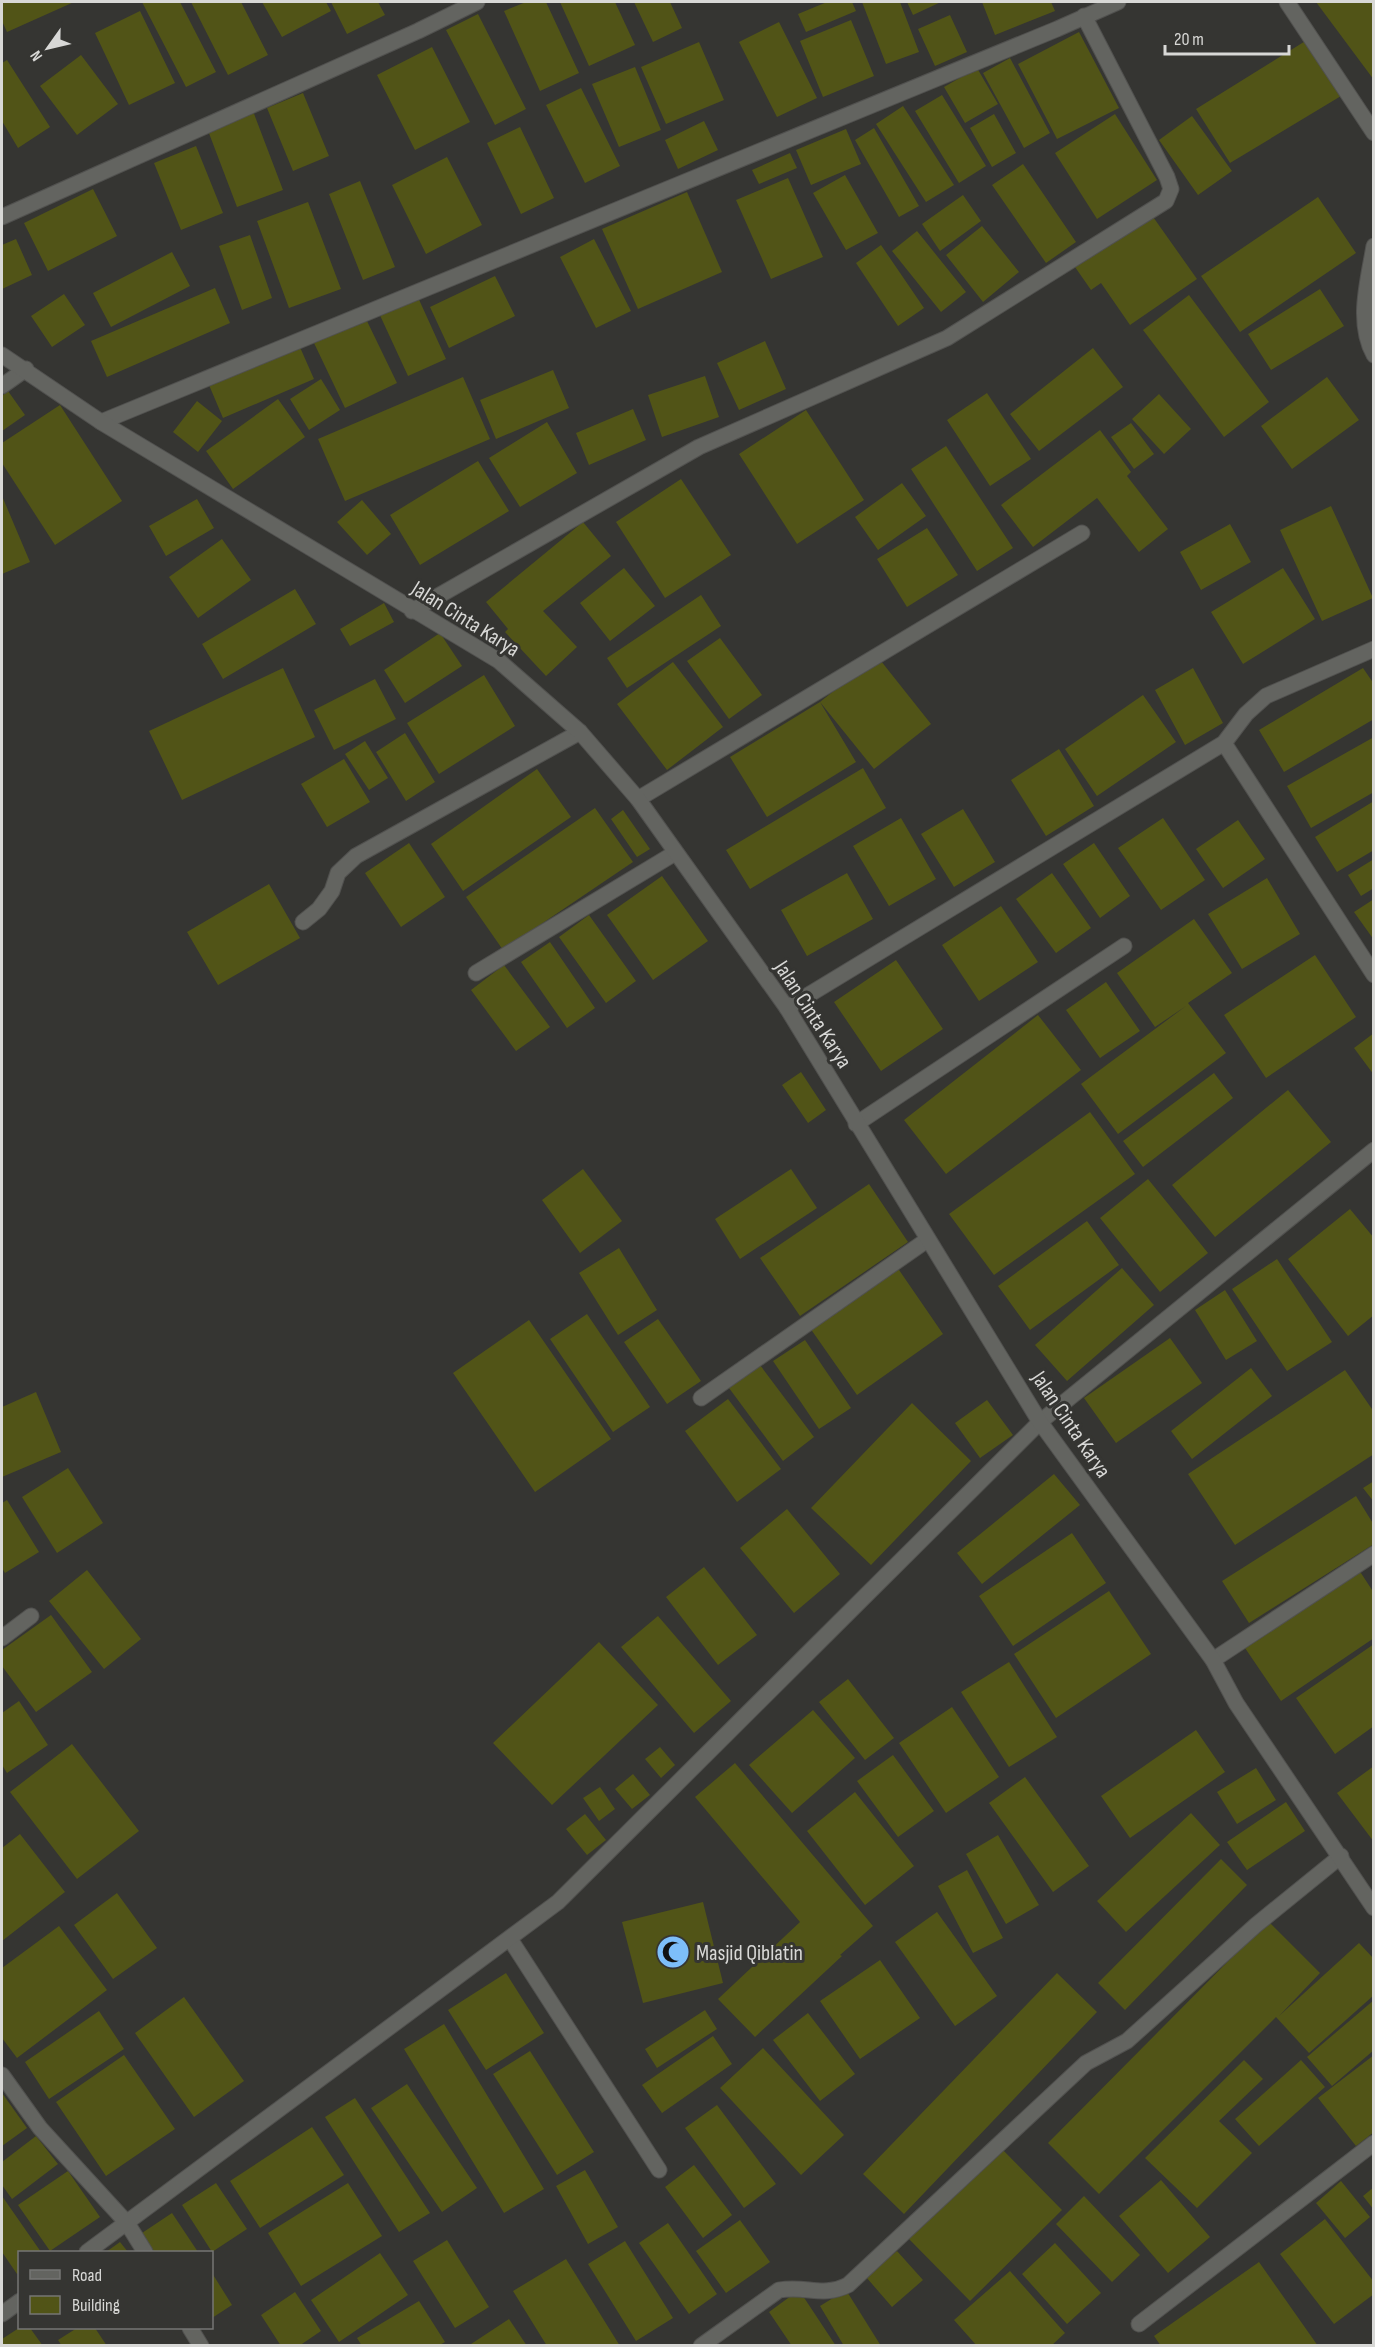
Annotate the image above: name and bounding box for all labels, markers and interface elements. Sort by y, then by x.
north arrow [18,18,78,78]
scale bar [1165,18,1290,56]
text: 20 m [1174,29,1204,50]
text: N [27,47,47,64]
street label: Jalan Cinta Karya [405,575,524,663]
street label: Jalan Cinta Karya [767,955,858,1074]
street label: Jalan Cinta Karya [1025,1366,1116,1483]
mosque icon: Masjid Qiblatin [655,1934,691,1970]
place label: Masjid Qiblatin [696,1940,803,1967]
legend [18,2251,213,2329]
text: Road [72,2265,102,2286]
text: Building [72,2295,120,2316]

